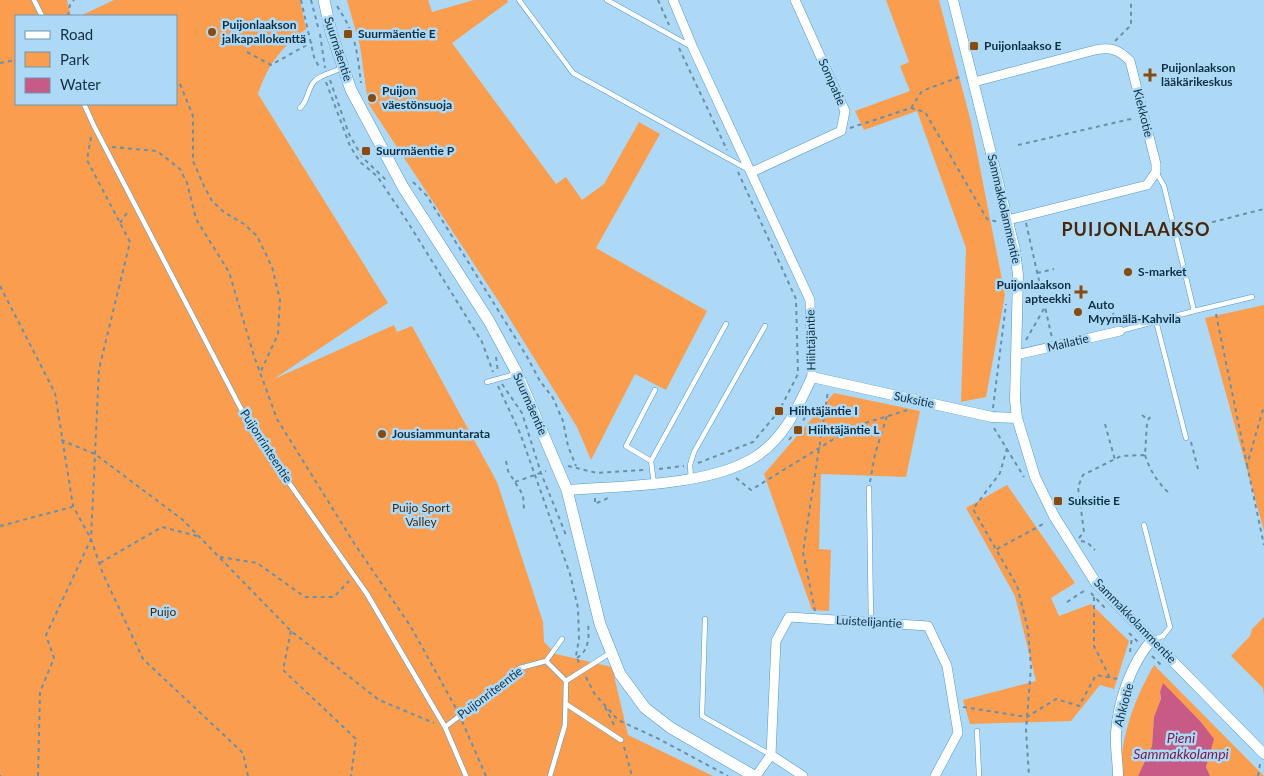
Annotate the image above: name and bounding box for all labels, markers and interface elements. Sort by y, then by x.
legend [15,15,178,105]
street label: Suurmäentie [321,15,356,83]
place label: Puijonlaakson jalkapallokenttä [221,17,306,46]
text: Road [60,25,93,43]
marker: Puijonlaakson jalkapallokenttä [206,26,218,38]
place label: Suurmäentie E [358,26,436,41]
marker: Suurmäentie E [342,28,354,40]
place label: Puijonlaakso E [984,38,1062,53]
marker: Puijonlaakso E [968,40,980,52]
text: Park [60,50,90,68]
street label: Sompatie [816,56,849,107]
place label: Puijonlaakson lääkärikeskus [1161,60,1236,89]
marker: Puijonlaakson lääkärikeskus [1143,68,1157,82]
text: Water [60,75,101,93]
place label: Puijon väestönsuoja [382,83,452,112]
street label: Kiekkotie [1130,87,1157,139]
marker: Puijon väestönsuoja [366,92,378,104]
place label: Suurmäentie P [376,143,455,158]
marker: Suurmäentie P [360,145,372,157]
street label: Sammakkolammentie [985,153,1024,265]
district label: PUIJONLAAKSO [1061,218,1211,240]
place label: S-market [1138,264,1187,279]
marker: S-market [1122,266,1134,278]
place label: Puijonlaakson apteekki [997,277,1071,306]
marker: Puijonlaakson apteekki [1075,286,1087,298]
place label: Auto Myymälä-Kahvila [1087,297,1181,326]
marker: Auto Myymälä-Kahvila [1072,306,1084,318]
street label: Hiihtäjäntie [802,309,819,371]
street label: Mailatie [1046,330,1090,355]
street label: Suurmäentie [510,370,551,437]
street label: Suksitie [893,388,936,411]
place label: Hiihtäjäntie I [789,403,858,418]
marker: Hiihtäjäntie I [773,405,785,417]
street label: Puijonrinteentie [237,406,296,485]
place label: Hiihtäjäntie L [808,422,880,437]
marker: Hiihtäjäntie L [792,424,804,436]
place label: Jousiammuntarata [392,426,490,441]
marker: Jousiammuntarata [376,428,388,440]
place label: Suksitie E [1068,493,1120,508]
marker: Suksitie E [1052,495,1064,507]
park label: Puijo Sport Valley [392,500,451,529]
street label: Sammakkolammentie [1091,575,1180,666]
park label: Puijo [150,604,176,619]
street label: Luistelijantie [836,612,902,631]
street label: Puijonriteentie [454,663,525,722]
street label: Ahkiotie [1111,682,1136,728]
water label: Pieni Sammakkolampi [1133,729,1230,762]

